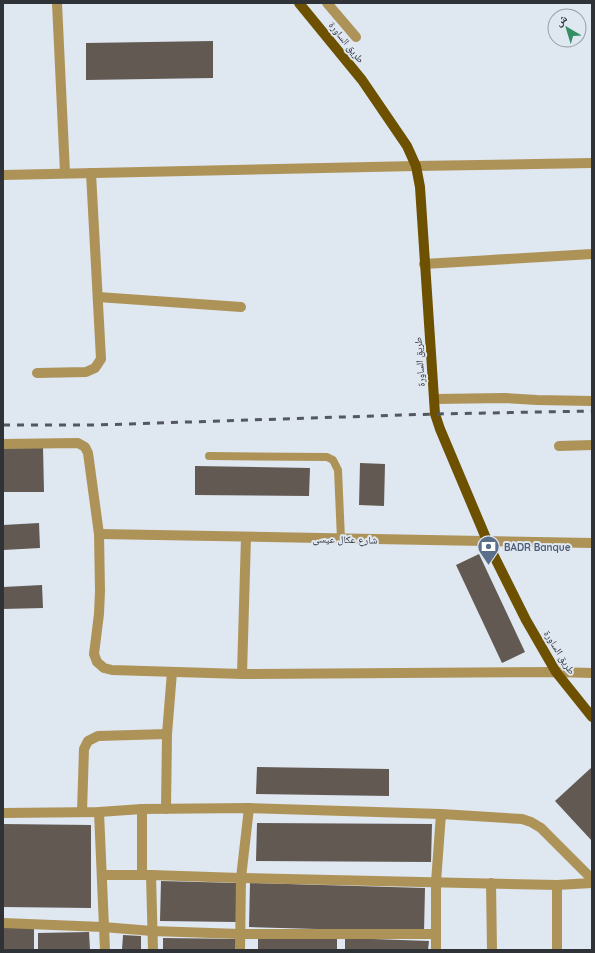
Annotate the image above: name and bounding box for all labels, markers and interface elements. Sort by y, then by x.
north arrow [547,8,587,48]
text: ش [552,11,571,30]
street label: طريق الساورة [326,19,367,66]
street label: طريق الساورة [411,336,428,387]
street label: شارع عكال عيسى [313,532,378,547]
bank icon: BADR Banque [475,534,501,567]
place label: BADR Banque [504,541,571,554]
street label: طريق الساورة [541,628,578,677]

